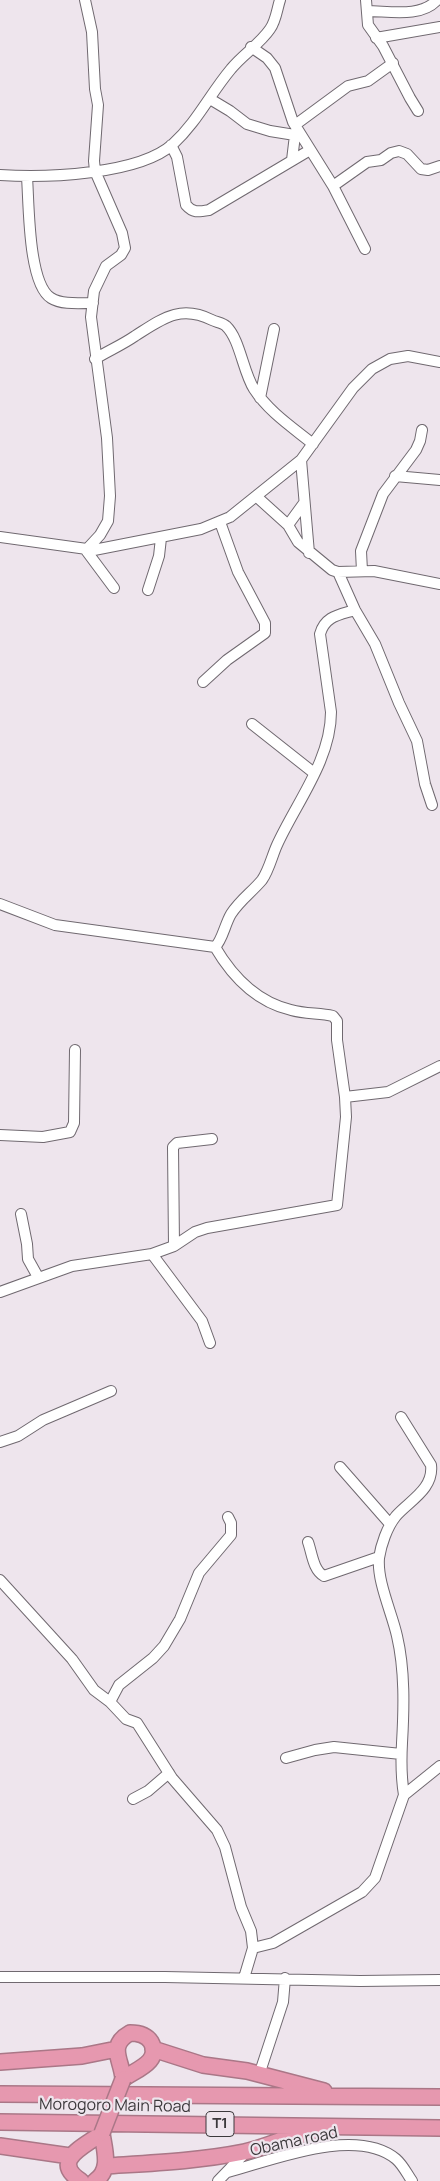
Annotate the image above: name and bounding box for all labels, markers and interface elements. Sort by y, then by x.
street label: Morogoro Main Road [39,2095,191,2117]
road number: T1 [206,2112,234,2136]
street label: Obama road [248,2123,340,2161]

